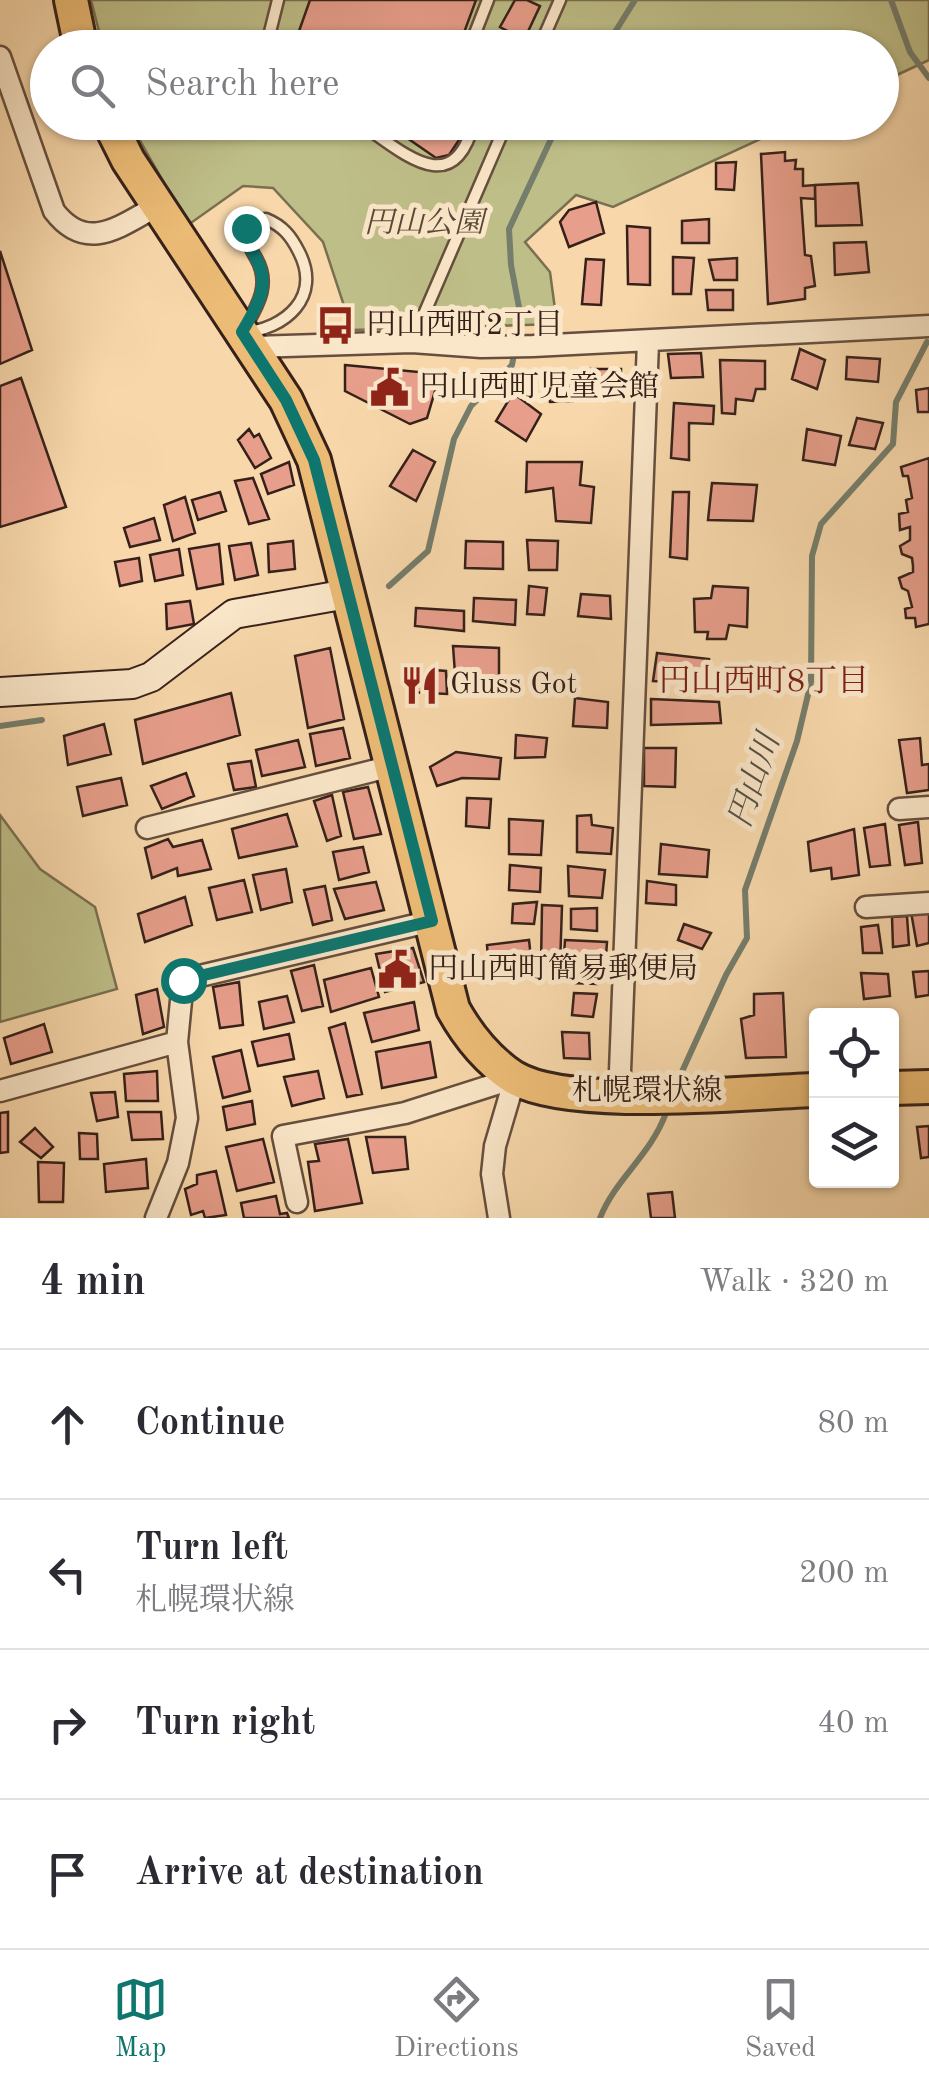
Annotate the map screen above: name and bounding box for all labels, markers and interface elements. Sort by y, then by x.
search box [30,30,899,140]
icon: search [65,58,120,113]
text: Search here [145,66,340,104]
route end [224,206,270,252]
park label: 円山公園 [364,207,489,239]
bus stop icon: 円山西町2丁目 [315,305,357,347]
place label: 円山西町2丁目 [366,309,563,341]
public building icon: 円山西町児童会館 [368,367,410,409]
place label: 円山西町児童会館 [419,370,659,403]
restaurant icon: Gluss Got [399,664,441,706]
district label: 円山西町8丁目 [659,664,869,699]
place label: Gluss Got [450,670,577,700]
water label: 円山川 [722,727,788,832]
public building icon: 円山西町簡易郵便局 [377,949,419,991]
place label: 円山西町簡易郵便局 [428,952,698,985]
route start [161,958,207,1004]
map controls [809,1008,899,1188]
button: locate [809,1008,899,1098]
street label: 札幌環状線 [572,1074,722,1107]
button: layers [809,1098,899,1188]
text: 4 min [40,1262,146,1304]
text: Walk · 320 m [699,1267,889,1299]
icon: ahead [40,1397,95,1452]
text: Continue [135,1405,285,1443]
text: 80 m [818,1408,889,1440]
text: Turn left [135,1530,288,1568]
icon: left [40,1547,95,1602]
text: 200 m [799,1558,889,1590]
text: 札幌環状線 [135,1586,295,1618]
icon: right [40,1697,95,1752]
text: Turn right [135,1705,315,1743]
text: 40 m [818,1708,889,1740]
icon: arrive [40,1847,95,1902]
text: Arrive at destination [135,1855,484,1893]
tab: Map [113,1972,168,2067]
tab: Directions [394,1972,519,2067]
tab: Saved [745,1972,816,2067]

